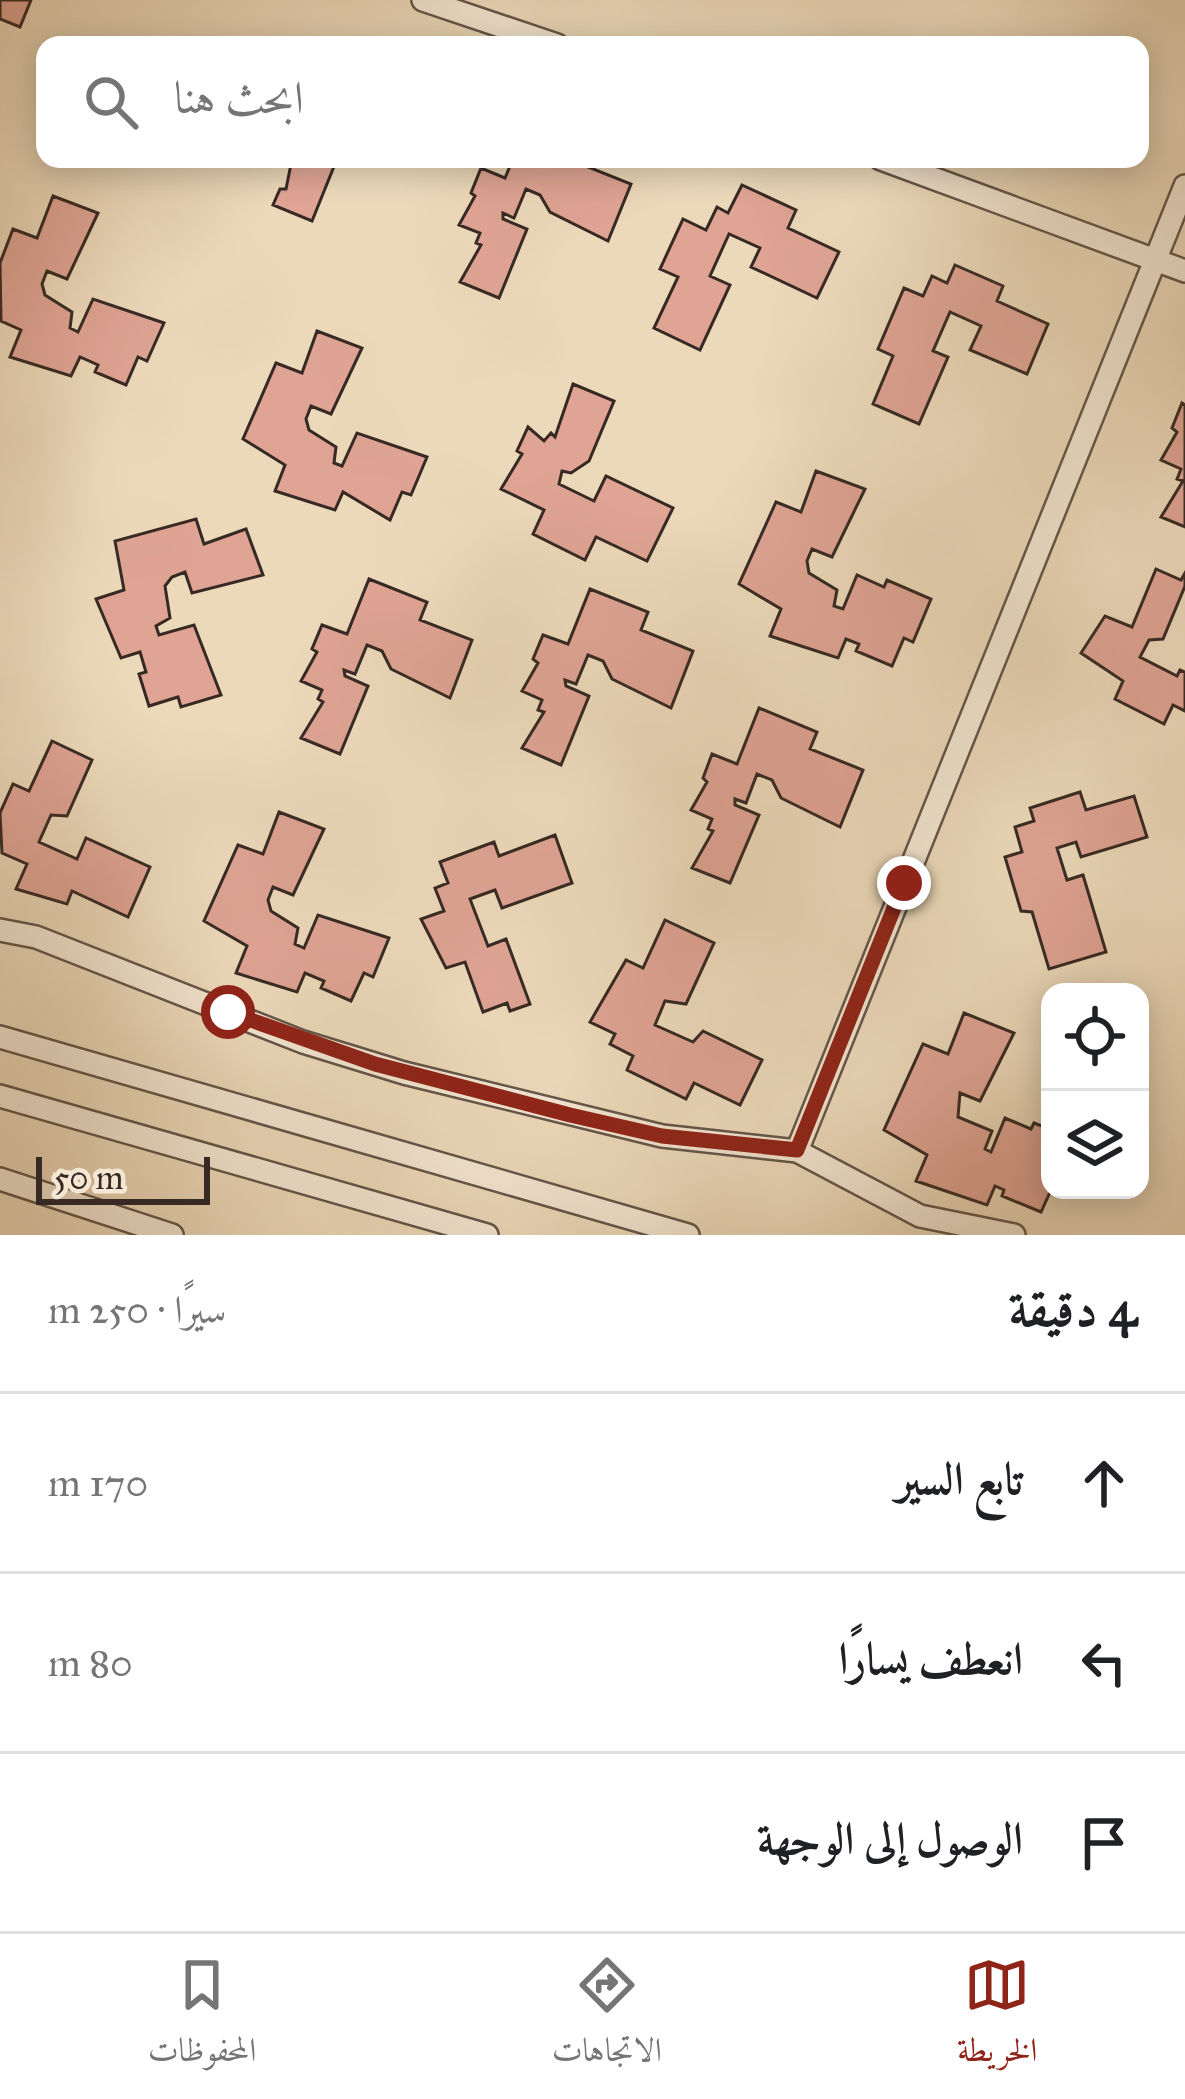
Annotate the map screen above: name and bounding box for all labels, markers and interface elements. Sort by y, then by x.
search box [36,36,1149,168]
icon: search [78,69,144,135]
text: ابحث هنا [174,70,304,125]
route end [877,856,931,910]
map controls [1041,983,1149,1199]
button: locate [1041,983,1149,1091]
route start [201,985,255,1039]
button: layers [1041,1091,1149,1199]
scale bar [36,1151,210,1204]
text: 50 m [54,1158,123,1198]
text: 4 دقيقة [1009,1278,1137,1340]
text: سيرًا · 250 m [48,1286,226,1334]
icon: ahead [1071,1450,1137,1516]
text: تابع السير [896,1451,1023,1506]
text: 170 m [48,1459,148,1507]
icon: left [1071,1630,1137,1696]
text: انعطف يسارًا [838,1631,1023,1686]
text: 80 m [48,1639,133,1687]
icon: arrive [1071,1810,1137,1876]
text: الوصول إلى الوجهة [757,1811,1023,1866]
tab: المحفوظات [148,1952,256,2082]
tab: الاتجاهات [552,1952,662,2082]
tab: الخريطة [957,1952,1037,2082]

